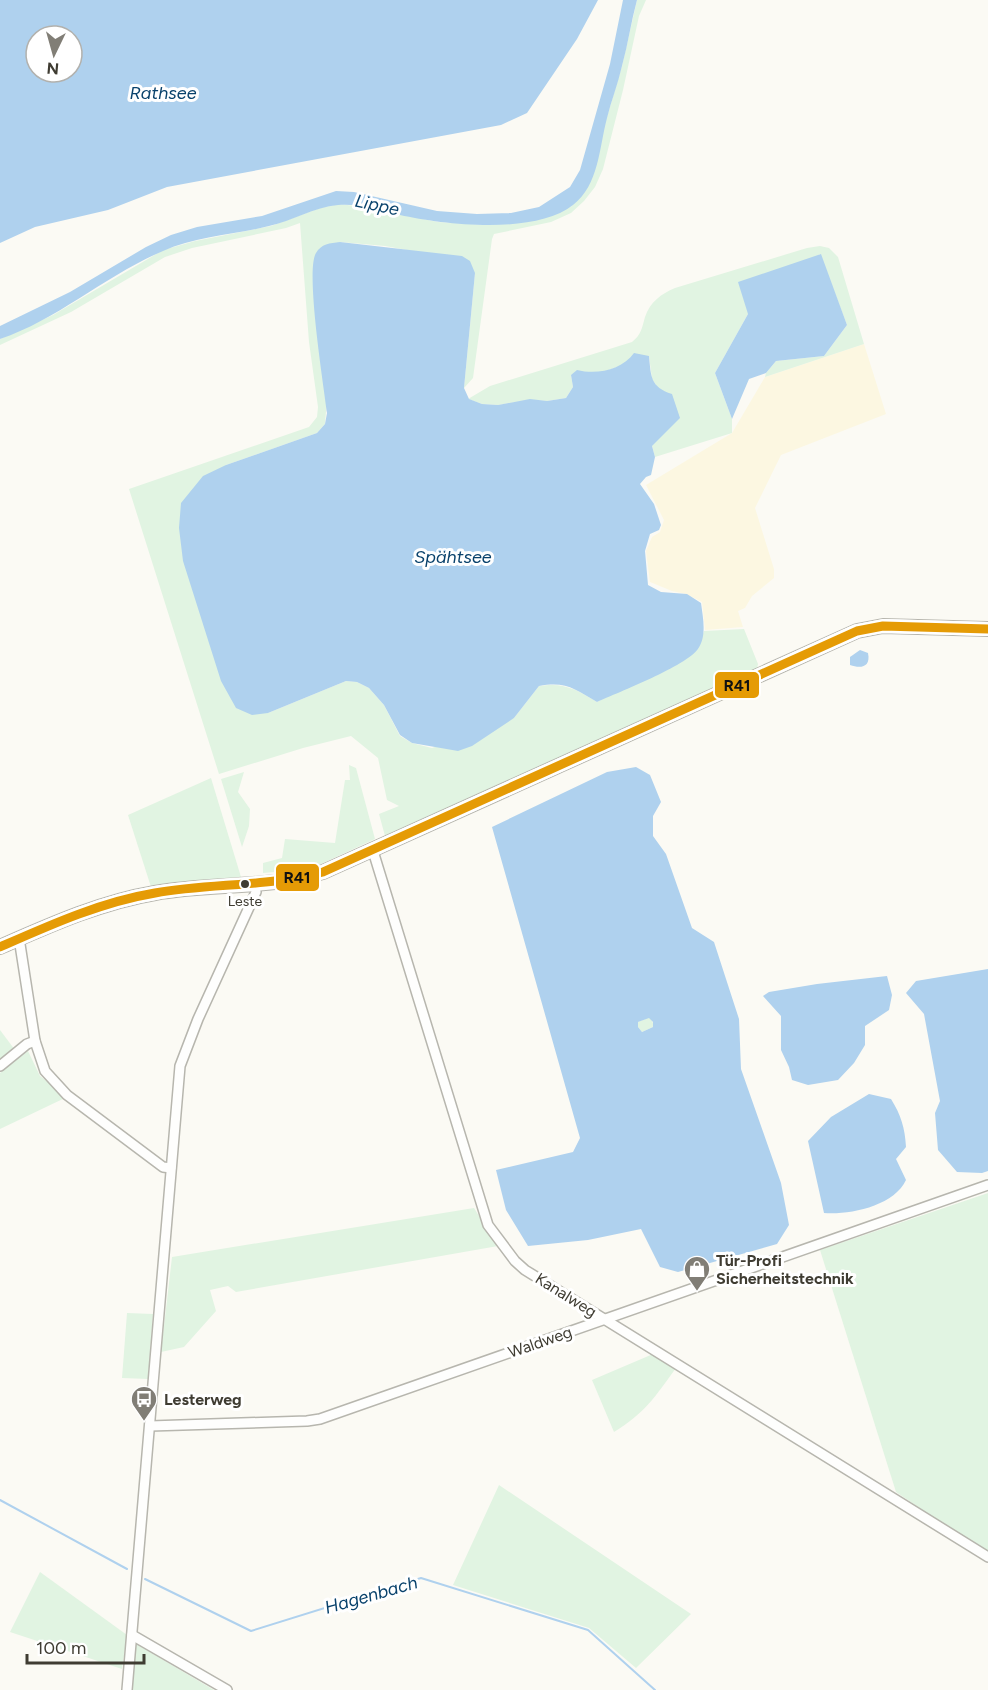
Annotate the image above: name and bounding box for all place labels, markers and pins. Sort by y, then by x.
marker: Leste [239,878,251,890]
place label: Leste [228,893,263,910]
place label: Tür-Profi Sicherheitstechnik [716,1251,854,1288]
shop icon: Tür-Profi Sicherheitstechnik [682,1254,712,1292]
bus stop icon: Lesterweg [129,1384,159,1422]
place label: Lesterweg [164,1390,242,1409]

